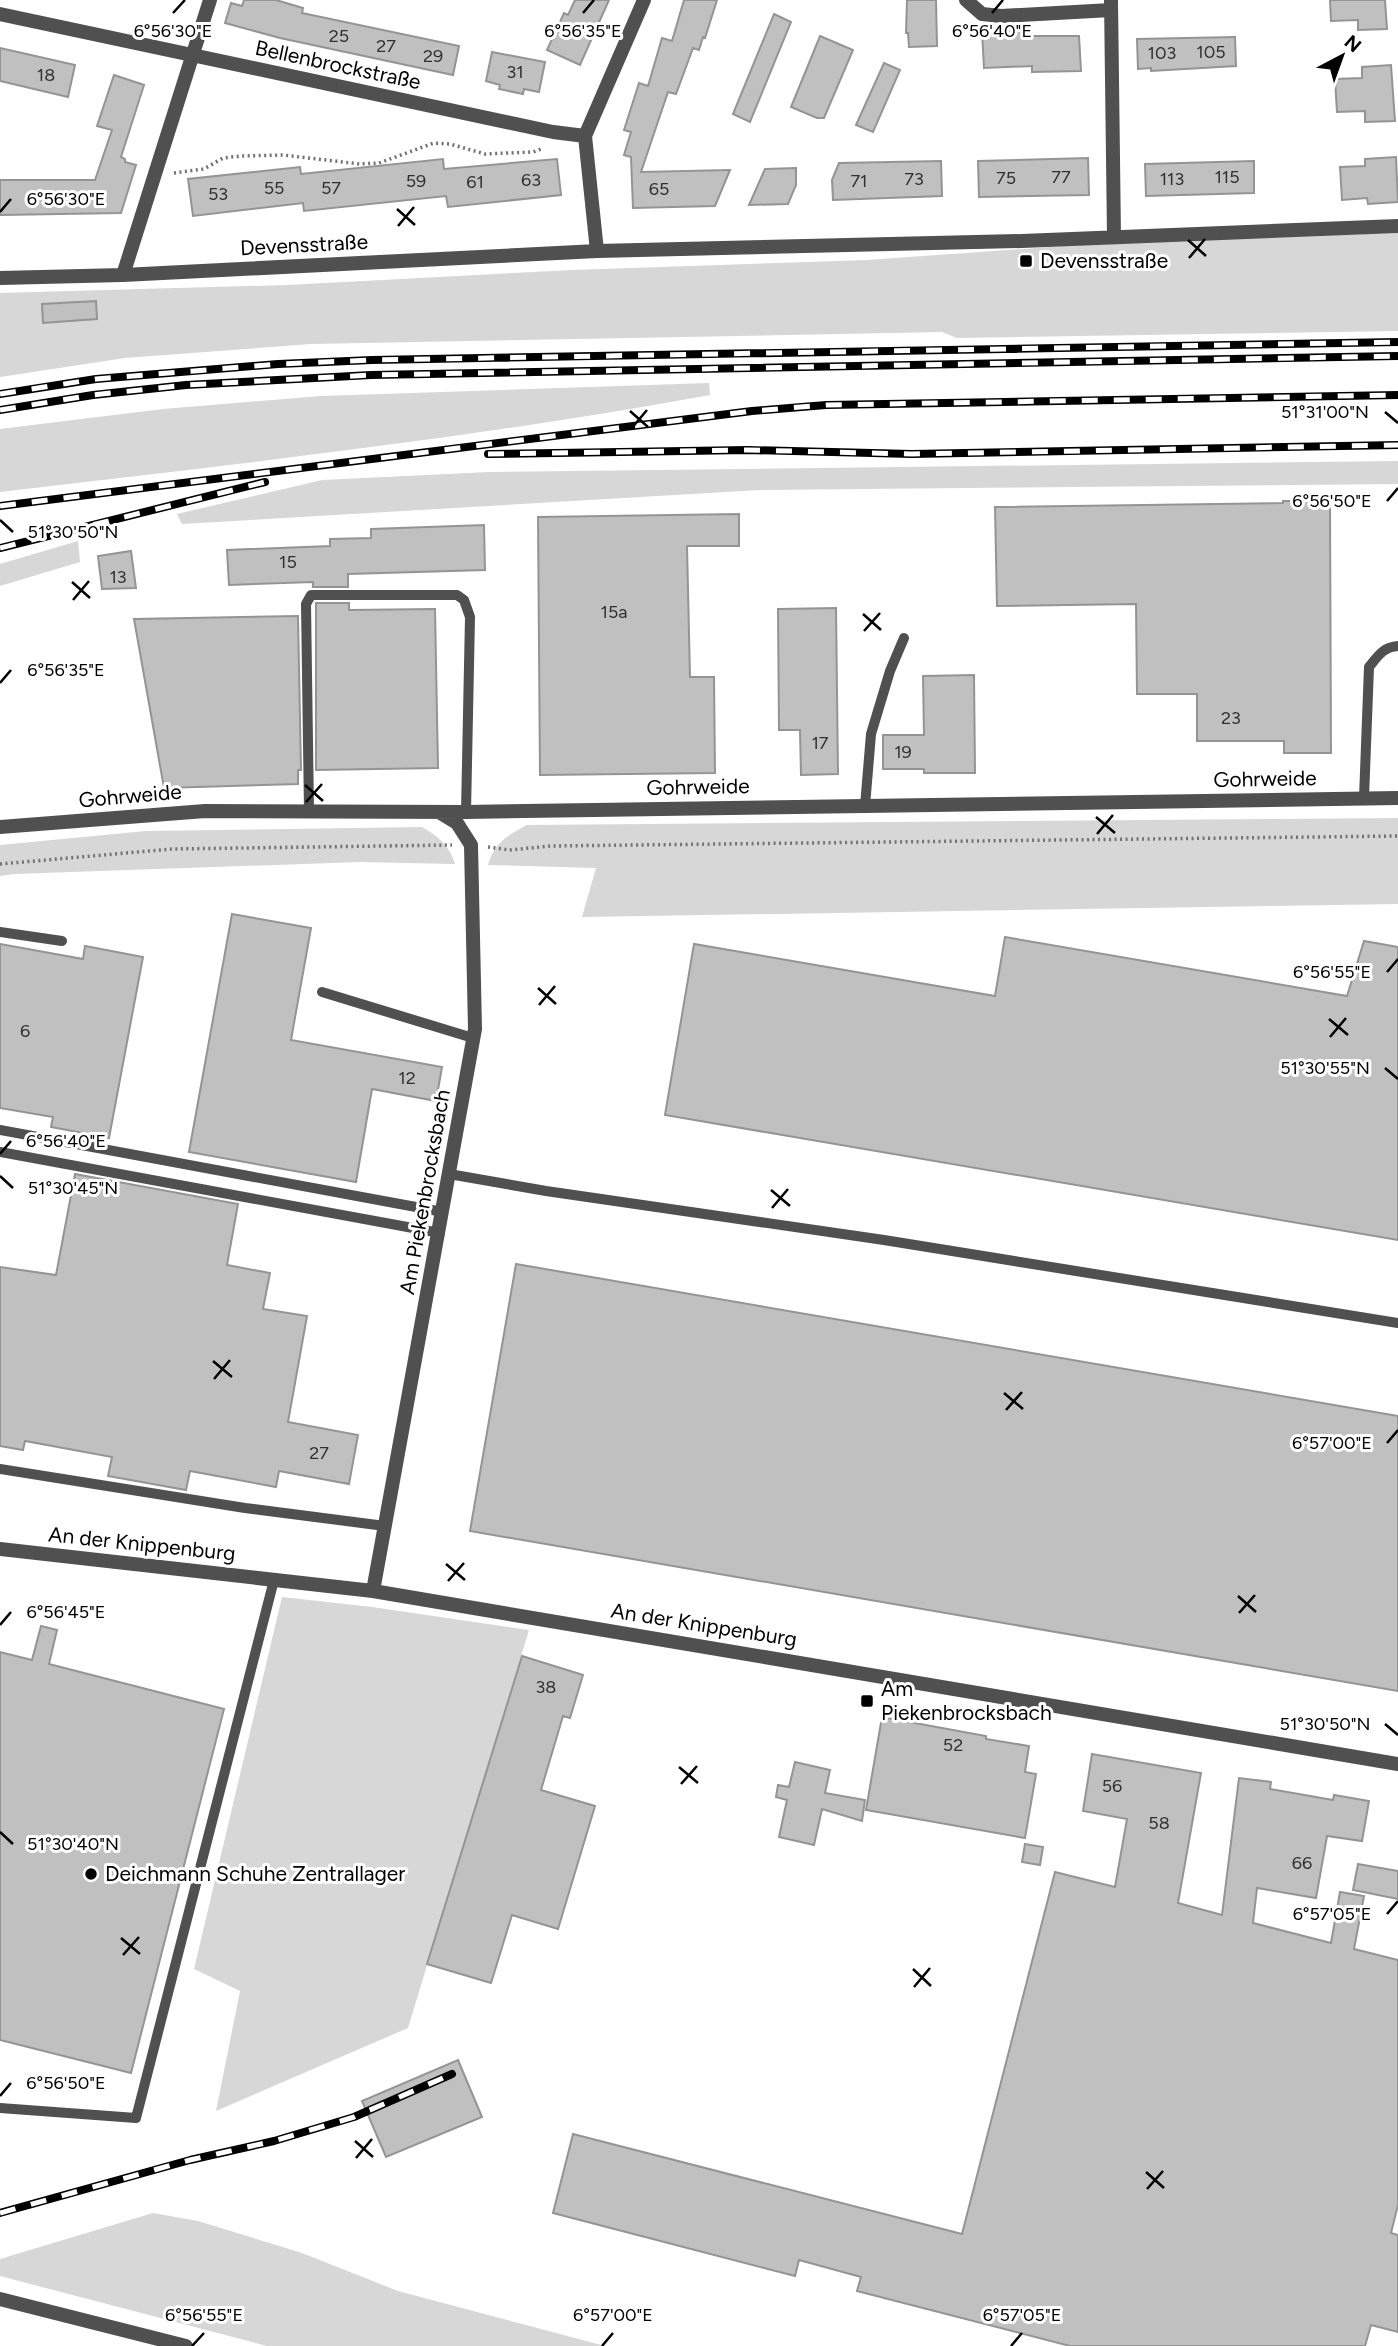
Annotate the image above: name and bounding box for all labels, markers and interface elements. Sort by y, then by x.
text: 6°56'30"E [134,20,212,42]
text: 6°56'35"E [544,20,622,42]
text: 6°56'40"E [952,20,1032,42]
north arrow [1307,21,1377,91]
house number: 25 [329,25,349,47]
text: N [1340,30,1366,57]
street label: Bellenbrockstraße [253,35,423,94]
house number: 27 [376,35,396,57]
house number: 105 [1196,41,1226,63]
house number: 103 [1148,42,1176,64]
house number: 29 [423,45,443,67]
house number: 31 [506,61,524,83]
house number: 18 [37,64,55,86]
house number: 77 [1051,166,1071,188]
house number: 115 [1214,166,1240,188]
house number: 75 [996,167,1016,189]
house number: 73 [904,168,924,190]
house number: 113 [1160,168,1184,190]
house number: 63 [521,169,541,191]
house number: 59 [406,170,426,192]
house number: 71 [850,170,868,192]
house number: 61 [466,171,484,193]
house number: 55 [264,177,284,199]
house number: 57 [321,177,341,199]
house number: 65 [649,178,669,200]
house number: 53 [208,183,228,205]
text: 6°56'30"E [27,188,105,210]
street label: Devensstraße [239,229,369,260]
place label: Devensstraße [1040,248,1168,273]
marker: Devensstraße [1018,253,1034,269]
text: 51°31'00"N [1281,401,1369,423]
text: 6°56'50"E [1292,490,1372,512]
text: 51°30'50"N [28,521,118,543]
house number: 15 [279,551,297,573]
house number: 13 [109,566,127,588]
house number: 15a [601,601,627,623]
text: 6°56'35"E [27,659,105,681]
house number: 23 [1221,707,1241,729]
house number: 17 [811,732,829,754]
house number: 19 [894,741,912,763]
street label: Gohrweide [1213,765,1317,792]
street label: Gohrweide [646,773,750,800]
street label: Gohrweide [77,779,182,812]
text: 6°56'55"E [1293,961,1371,983]
house number: 6 [20,1020,30,1042]
text: 51°30'55"N [1280,1057,1370,1079]
house number: 12 [398,1067,416,1089]
street label: Am Piekenbrocksbach [394,1087,455,1296]
text: 6°56'40"E [26,1130,106,1152]
text: 51°30'45"N [28,1177,118,1199]
text: 6°57'00"E [1292,1432,1372,1454]
house number: 27 [309,1442,329,1464]
street label: An der Knippenburg [47,1521,237,1566]
street label: An der Knippenburg [609,1597,799,1652]
text: 6°56'45"E [27,1601,105,1623]
house number: 38 [536,1676,556,1698]
place label: Am Piekenbrocksbach [881,1676,1052,1725]
marker: Am Piekenbrocksbach [859,1693,875,1709]
text: 51°30'50"N [1280,1713,1370,1735]
house number: 52 [943,1734,963,1756]
house number: 56 [1102,1775,1122,1797]
house number: 58 [1148,1812,1170,1834]
text: 51°30'40"N [27,1833,119,1855]
house number: 66 [1292,1852,1312,1874]
place label: Deichmann Schuhe Zentrallager [105,1861,405,1886]
marker: Deichmann Schuhe Zentrallager [83,1866,99,1882]
text: 6°57'05"E [1293,1903,1371,1925]
text: 6°56'50"E [26,2072,106,2094]
text: 6°56'55"E [165,2304,243,2326]
text: 6°57'00"E [573,2304,653,2326]
text: 6°57'05"E [983,2304,1061,2326]

